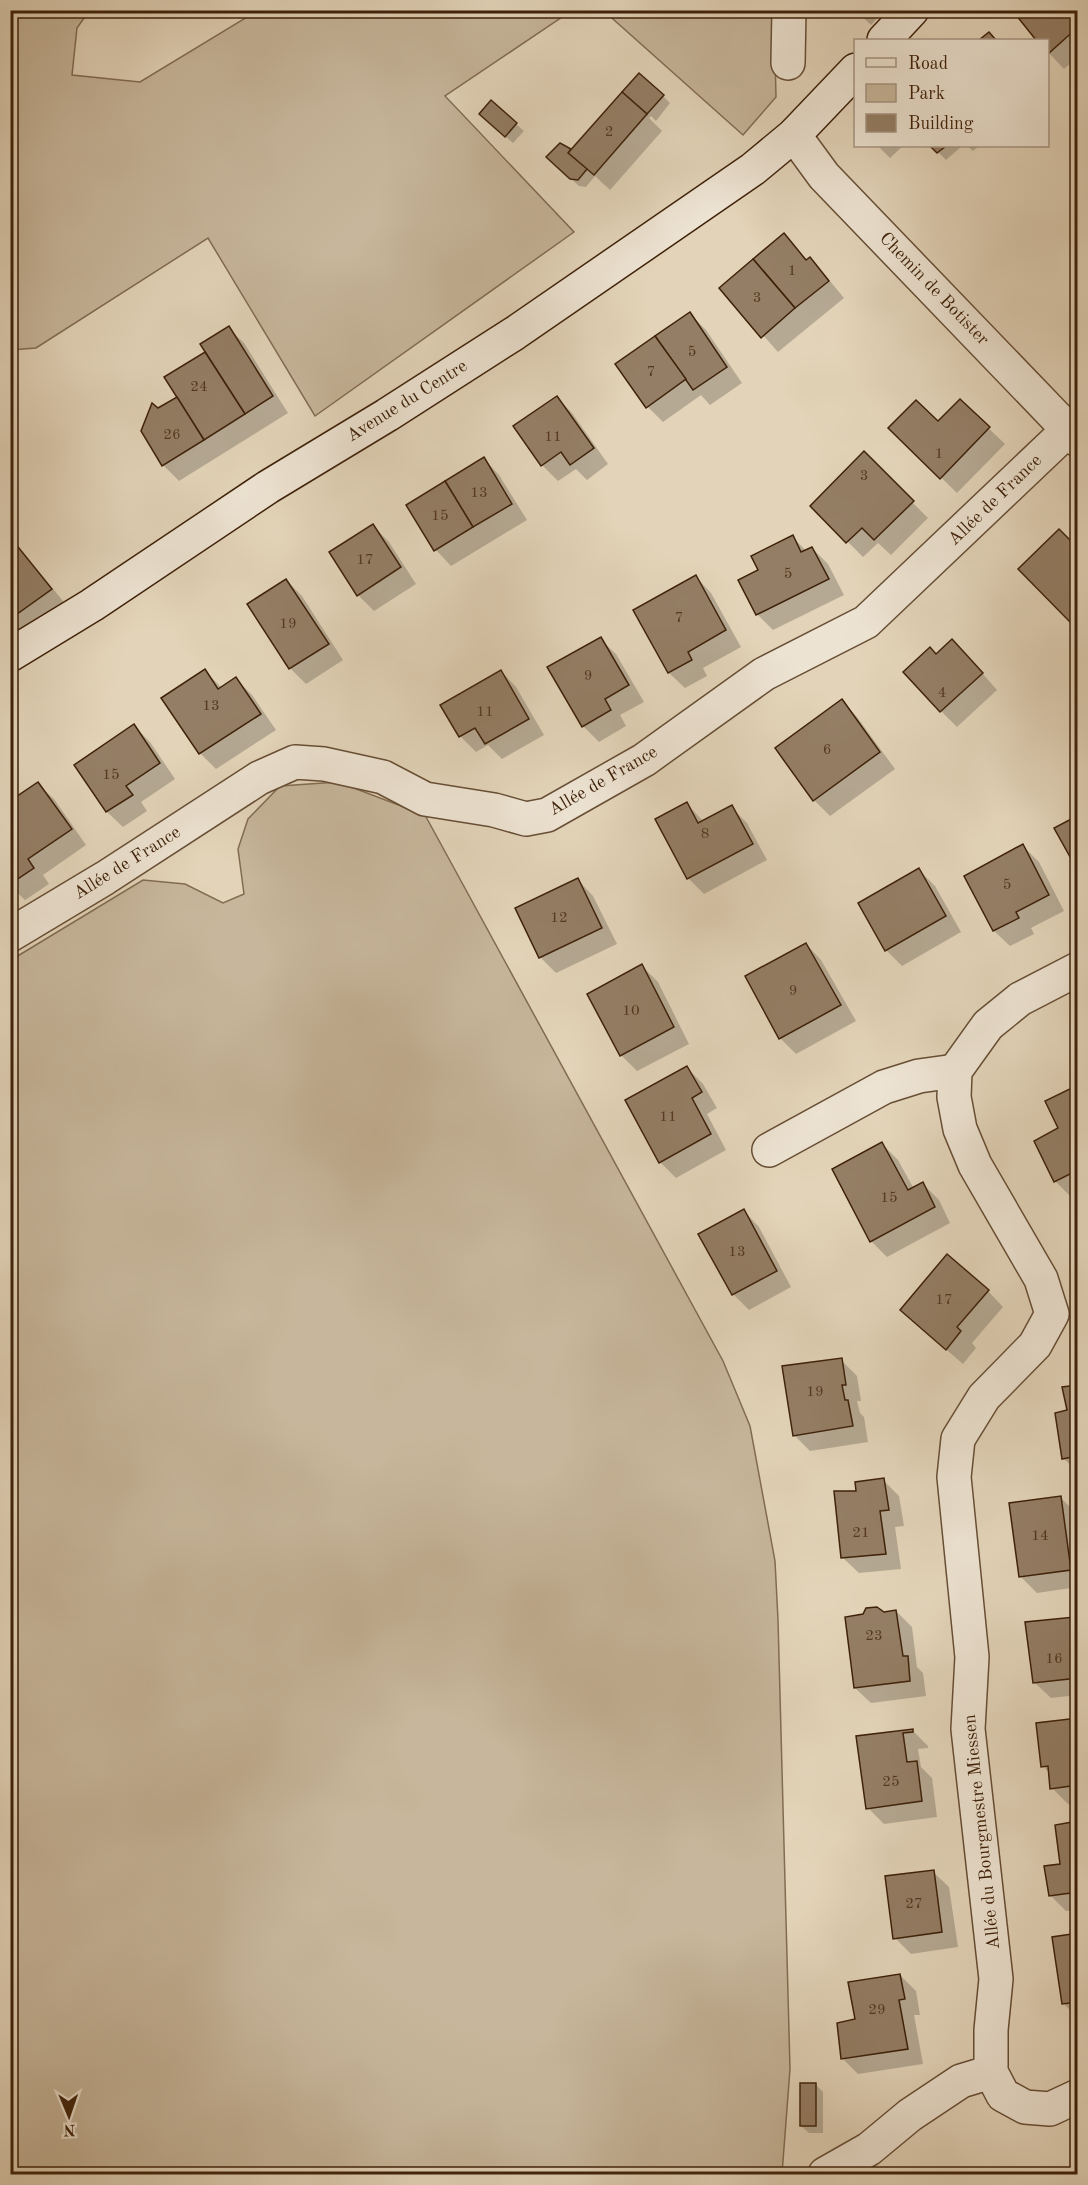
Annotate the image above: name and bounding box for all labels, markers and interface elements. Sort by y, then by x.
legend [854,39,1049,147]
text: Road [908,55,948,73]
text: Park [908,85,945,103]
text: Building [908,115,974,133]
house number: 2 [605,125,613,140]
street label: Chemin de Botister [876,229,993,349]
house number: 1 [788,264,796,279]
house number: 3 [753,291,761,306]
house number: 5 [688,345,696,360]
street label: Avenue du Centre [344,357,470,445]
house number: 7 [647,365,655,380]
house number: 24 [190,380,208,395]
house number: 26 [163,428,181,443]
house number: 11 [544,430,562,445]
house number: 1 [935,447,943,462]
street label: Allée de France [945,451,1045,549]
house number: 3 [860,469,868,484]
house number: 13 [470,486,488,501]
house number: 15 [431,509,449,524]
house number: 17 [356,553,374,568]
house number: 5 [784,567,792,582]
house number: 7 [675,611,683,626]
house number: 19 [279,617,297,632]
house number: 9 [584,669,592,684]
house number: 4 [938,686,946,701]
house number: 13 [202,699,220,714]
house number: 11 [476,705,494,720]
street label: Allée de France [546,743,660,819]
house number: 6 [823,743,831,758]
house number: 15 [102,768,120,783]
street label: Allée de France [70,823,184,903]
house number: 8 [701,827,709,842]
house number: 5 [1003,878,1011,893]
house number: 12 [550,911,568,926]
house number: 9 [789,984,797,999]
house number: 10 [622,1004,640,1019]
house number: 11 [659,1110,677,1125]
house number: 15 [880,1191,898,1206]
house number: 13 [728,1245,746,1260]
house number: 17 [935,1293,953,1308]
house number: 19 [806,1385,824,1400]
house number: 21 [852,1526,870,1541]
house number: 14 [1031,1529,1049,1544]
house number: 23 [865,1629,883,1644]
house number: 16 [1045,1652,1063,1667]
street label: Allée du Bourgmestre Miessen [961,1713,1003,1951]
house number: 25 [882,1775,900,1790]
house number: 27 [905,1897,923,1912]
house number: 29 [868,2003,886,2018]
north arrow [39,2086,99,2146]
text: N [62,2121,76,2137]

